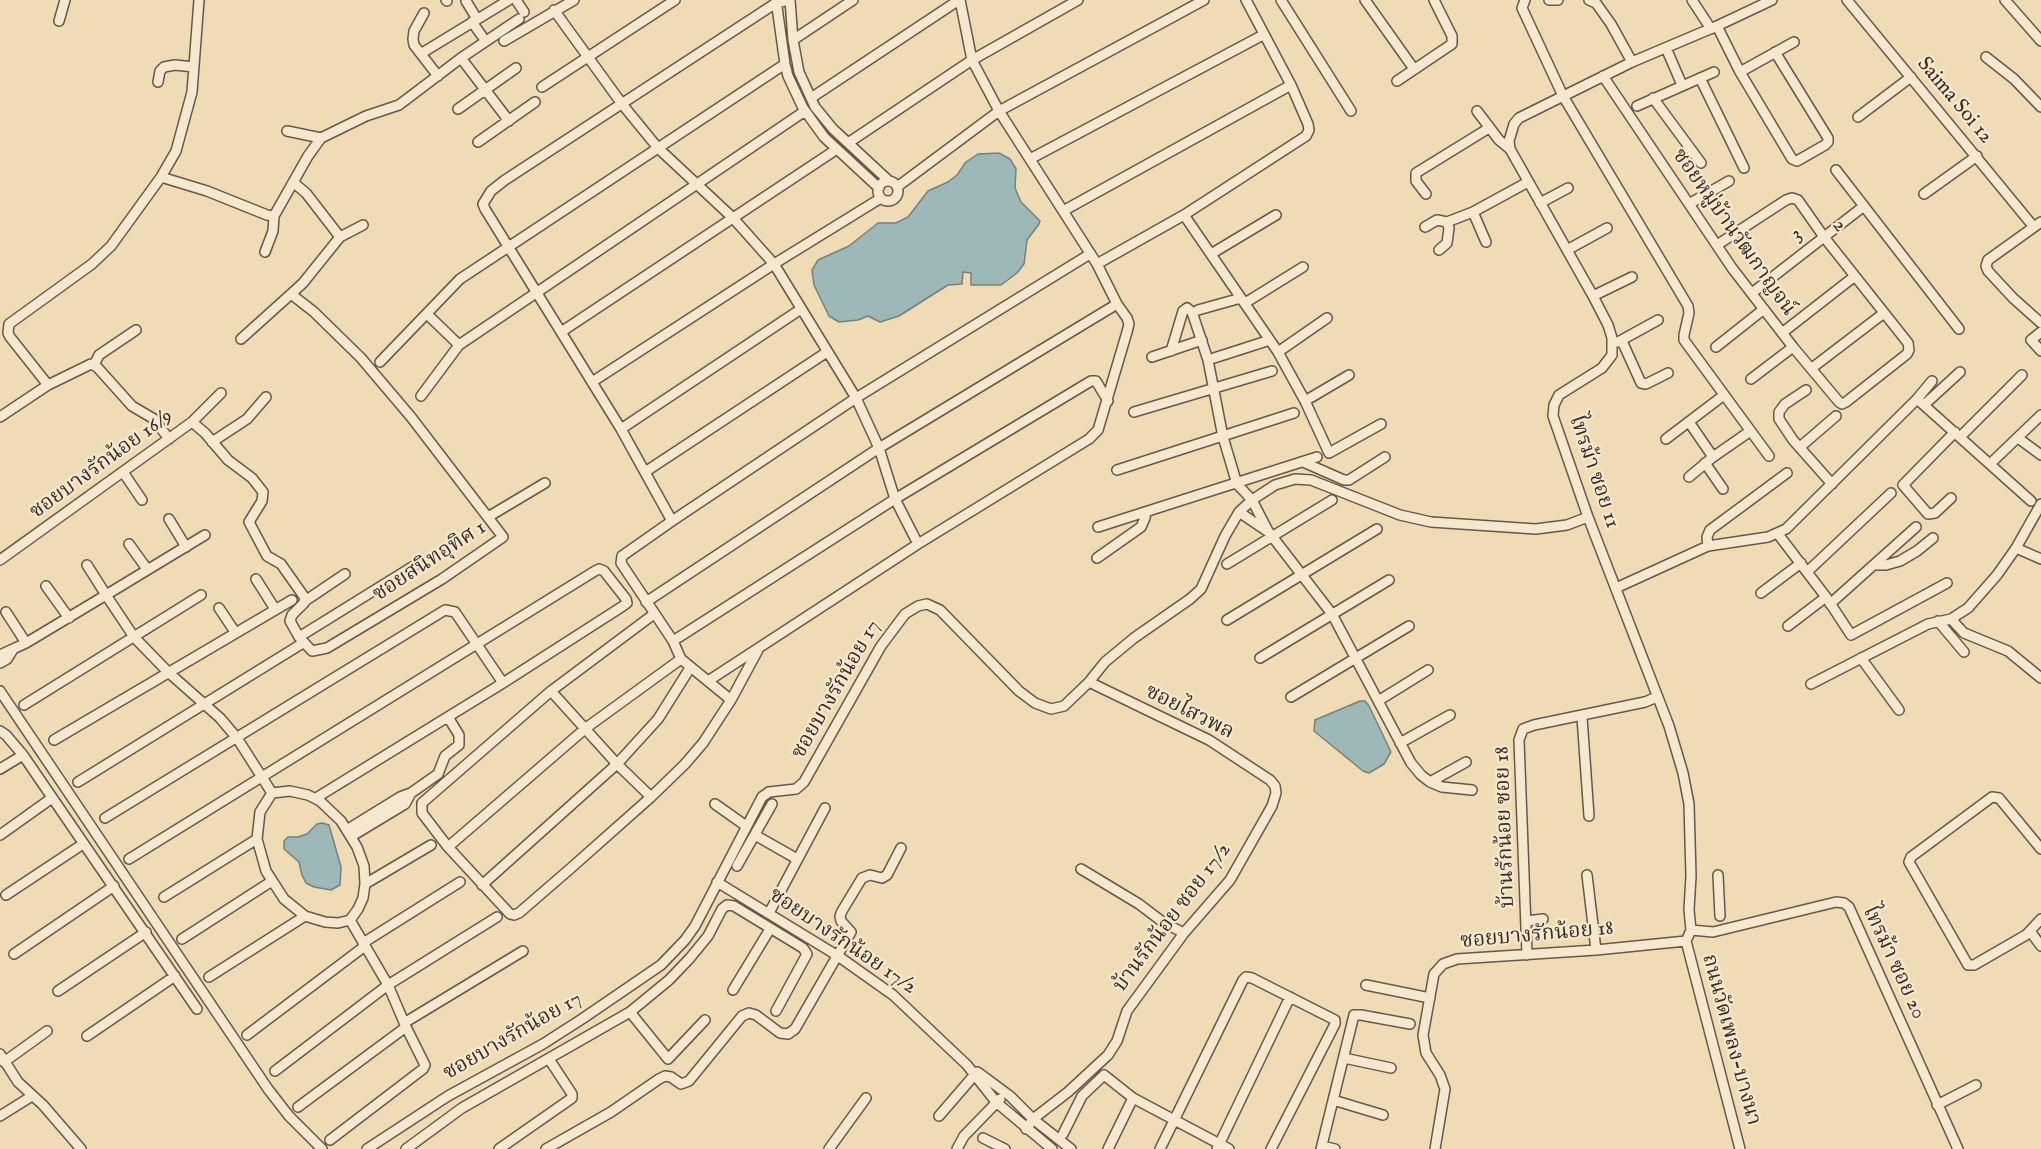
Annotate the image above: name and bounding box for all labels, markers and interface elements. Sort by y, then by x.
street label: Saima Soi 12 [1911,53,1997,149]
street label: ซอยหมู่บ้านวัฒกาญจน์ [1666,145,1800,321]
street label: 2 [1826,214,1852,238]
street label: 3 [1786,223,1808,247]
street label: ซอยบางรักน้อย 16/9 [25,405,179,525]
street label: ไทรม้า ซอย 11 [1562,412,1624,532]
street label: ซอยสนิทอุทิศ 1 [369,516,491,608]
street label: ซอยบางรักน้อย 17 [787,616,887,764]
street label: ซอยไสวพล [1140,680,1238,746]
street label: บ้านรักน้อย ซอย 18 [1491,746,1521,908]
street label: บ้านรักน้อย ซอย 17/2 [1109,838,1237,998]
street label: ซอยบางรักน้อย 17/2 [763,883,921,1001]
street label: ไทรม้า ซอย 20 [1856,902,1930,1024]
street label: ซอยบางรักน้อย 18 [1459,917,1615,955]
street label: ถนนวัดเพลง-บางนา [1695,952,1765,1128]
street label: ซอยบางรักน้อย 17 [439,987,587,1087]

